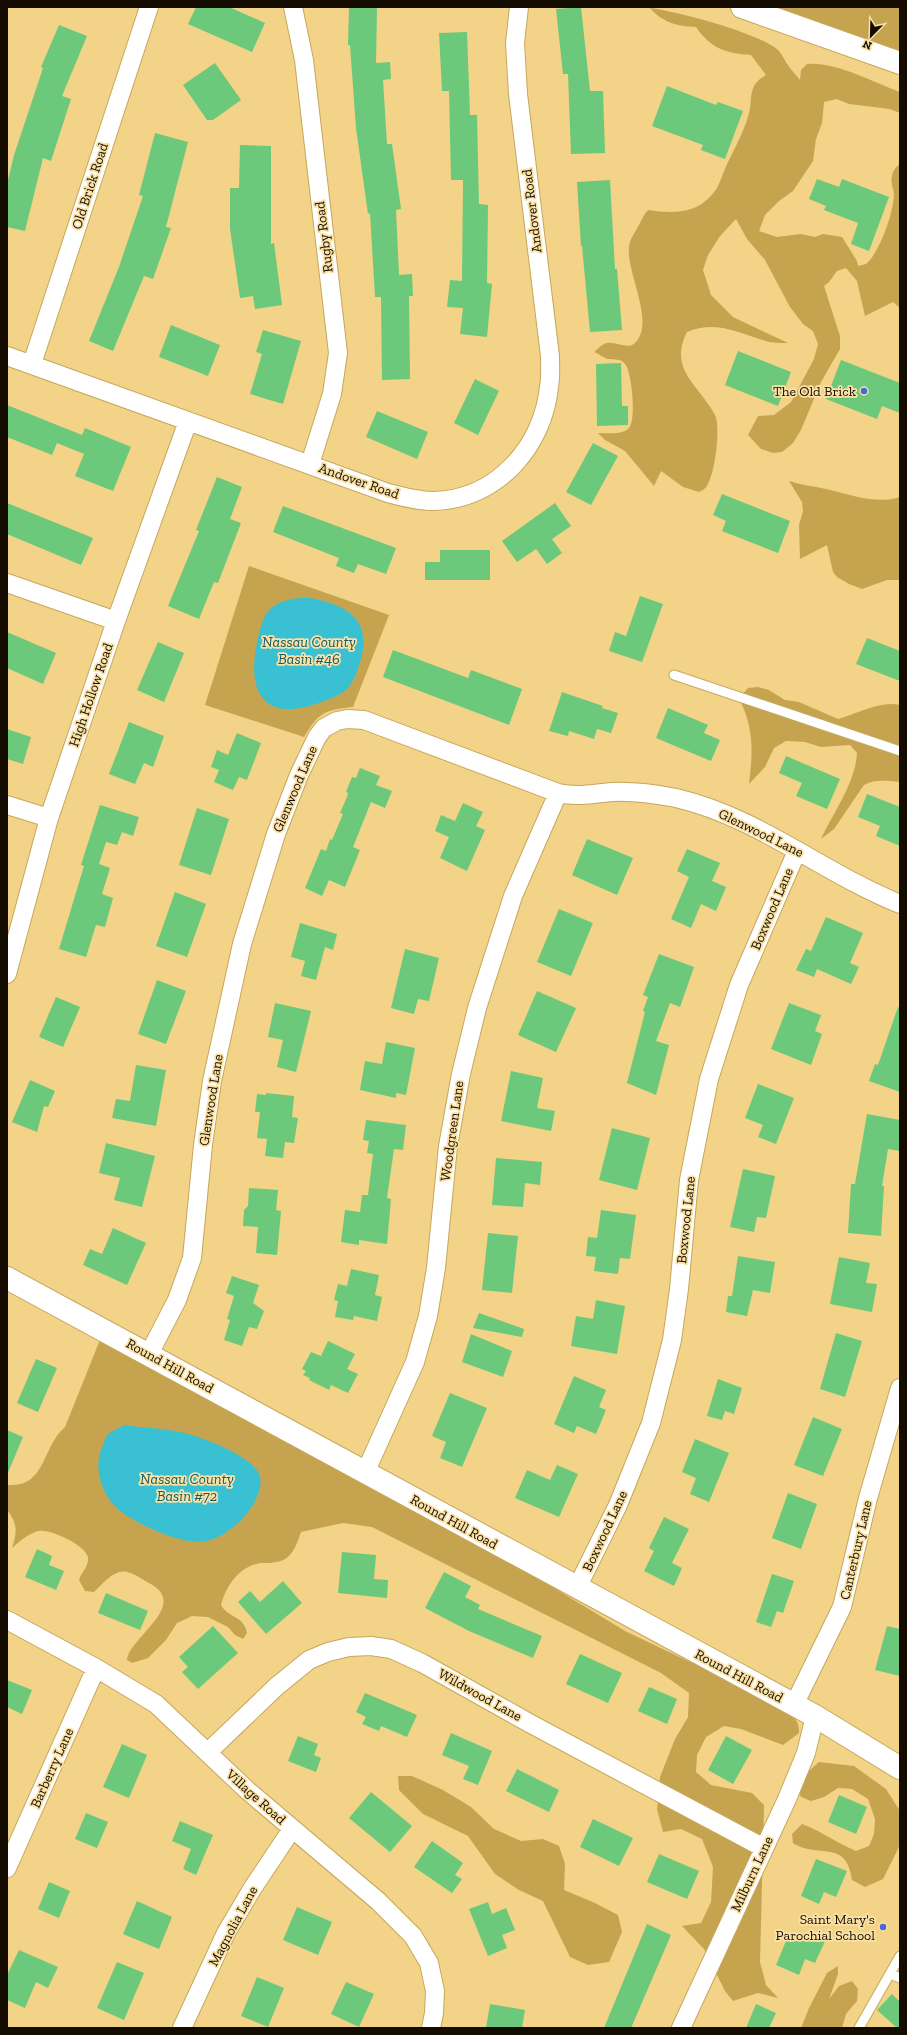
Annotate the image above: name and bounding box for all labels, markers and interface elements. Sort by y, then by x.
north arrow [851,16,891,56]
text: N [860,37,874,52]
street label: Old Brick Road [68,140,112,231]
street label: Andover Road [518,168,546,254]
street label: Rugby Road [311,200,337,274]
place label: The Old Brick [773,383,857,400]
marker: The Old Brick [859,386,869,396]
street label: Andover Road [316,459,402,503]
water label: Nassau County Basin #46 [262,633,356,668]
street label: High Hollow Road [65,641,117,749]
street label: Glenwood Lane [269,743,321,835]
street label: Glenwood Lane [716,805,807,861]
street label: Boxwood Lane [747,865,797,953]
street label: Glenwood Lane [195,1053,227,1147]
street label: Woodgreen Lane [437,1079,468,1182]
street label: Boxwood Lane [673,1175,699,1264]
street label: Round Hill Road [123,1335,217,1397]
water label: Nassau County Basin #72 [140,1470,234,1505]
street label: Boxwood Lane [579,1487,631,1574]
street label: Round Hill Road [407,1491,501,1553]
street label: Canterbury Lane [836,1498,876,1601]
street label: Round Hill Road [692,1646,786,1707]
street label: Wildwood Lane [435,1665,525,1725]
street label: Barberry Lane [27,1725,77,1811]
street label: Village Road [222,1765,290,1828]
street label: Milburn Lane [727,1833,777,1914]
street label: Magnolia Lane [205,1883,261,1969]
place label: Saint Mary's Parochial School [775,1911,875,1944]
marker: Saint Mary's Parochial School [878,1922,888,1932]

